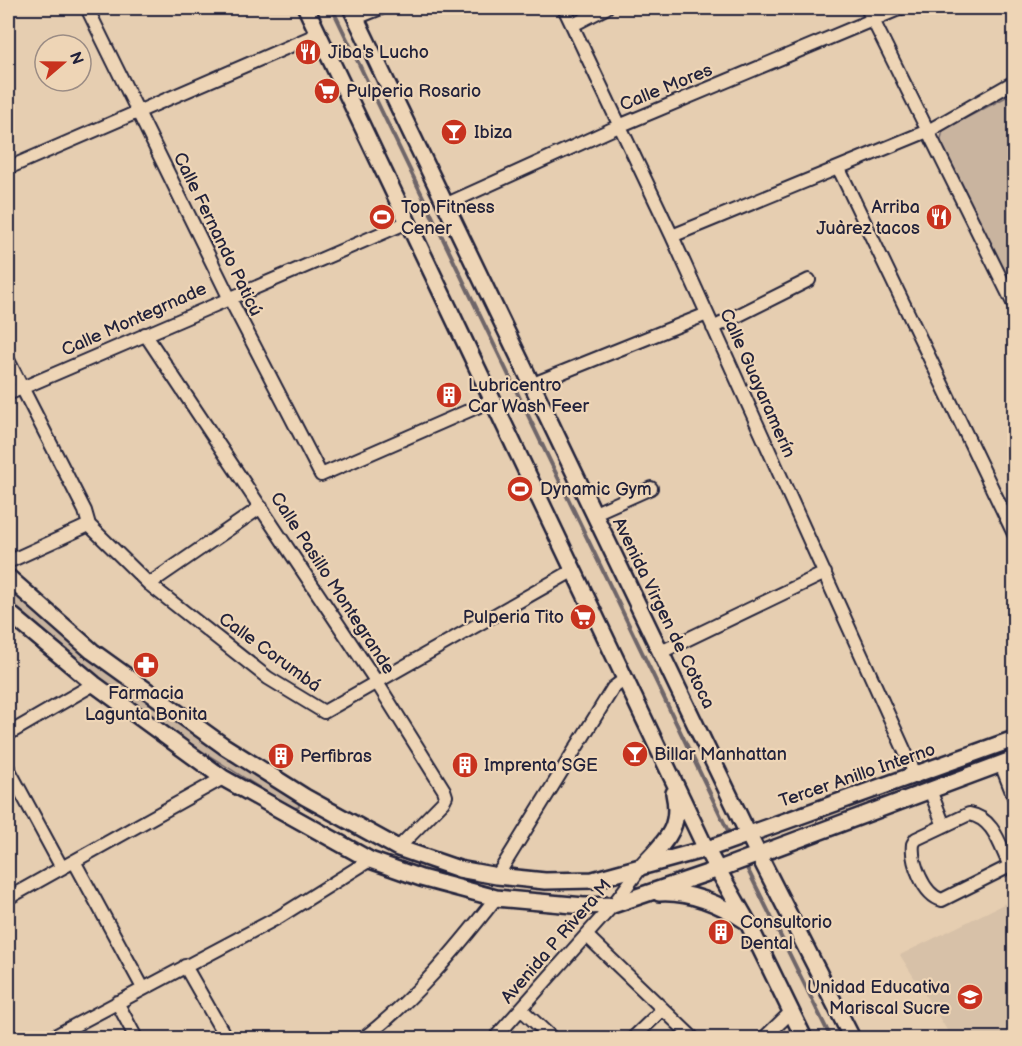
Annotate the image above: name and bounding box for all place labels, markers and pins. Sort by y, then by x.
restaurant icon: Jiba's Lucho [293,37,323,67]
place label: Jiba's Lucho [328,42,429,63]
supermarket icon: Pulperia Rosario [312,76,342,106]
place label: Pulperia Rosario [346,81,481,102]
bar icon: Ibiza [439,117,469,147]
place label: Ibiza [474,122,513,143]
place label: Top Fitness Cener [401,197,495,239]
place label: Arriba Juàrez tacos [816,197,920,239]
sports icon: Top Fitness Cener [367,202,397,232]
restaurant icon: Arriba Juàrez tacos [924,202,954,232]
place label: Lubricentro Car Wash Feer [468,375,589,417]
building icon: Lubricentro Car Wash Feer [434,380,464,410]
sports icon: Dynamic Gym [505,474,535,504]
place label: Dynamic Gym [540,479,652,500]
supermarket icon: Pulperia Tito [568,602,598,632]
place label: Pulperia Tito [463,607,564,628]
pharmacy icon: Farmacia Lagunta Bonita [131,650,161,680]
place label: Farmacia Lagunta Bonita [85,683,207,725]
bar icon: Billar Manhattan [620,739,650,769]
building icon: Perfibras [266,741,296,771]
place label: Billar Manhattan [654,744,787,765]
place label: Perfibras [300,746,372,767]
building icon: Imprenta SGE [450,750,480,780]
place label: Imprenta SGE [484,755,598,776]
place label: Consultorio Dental [740,912,832,954]
building icon: Consultorio Dental [706,917,736,947]
place label: Unidad Educativa Mariscal Sucre [807,977,950,1019]
school or university icon: Unidad Educativa Mariscal Sucre [955,982,985,1012]

